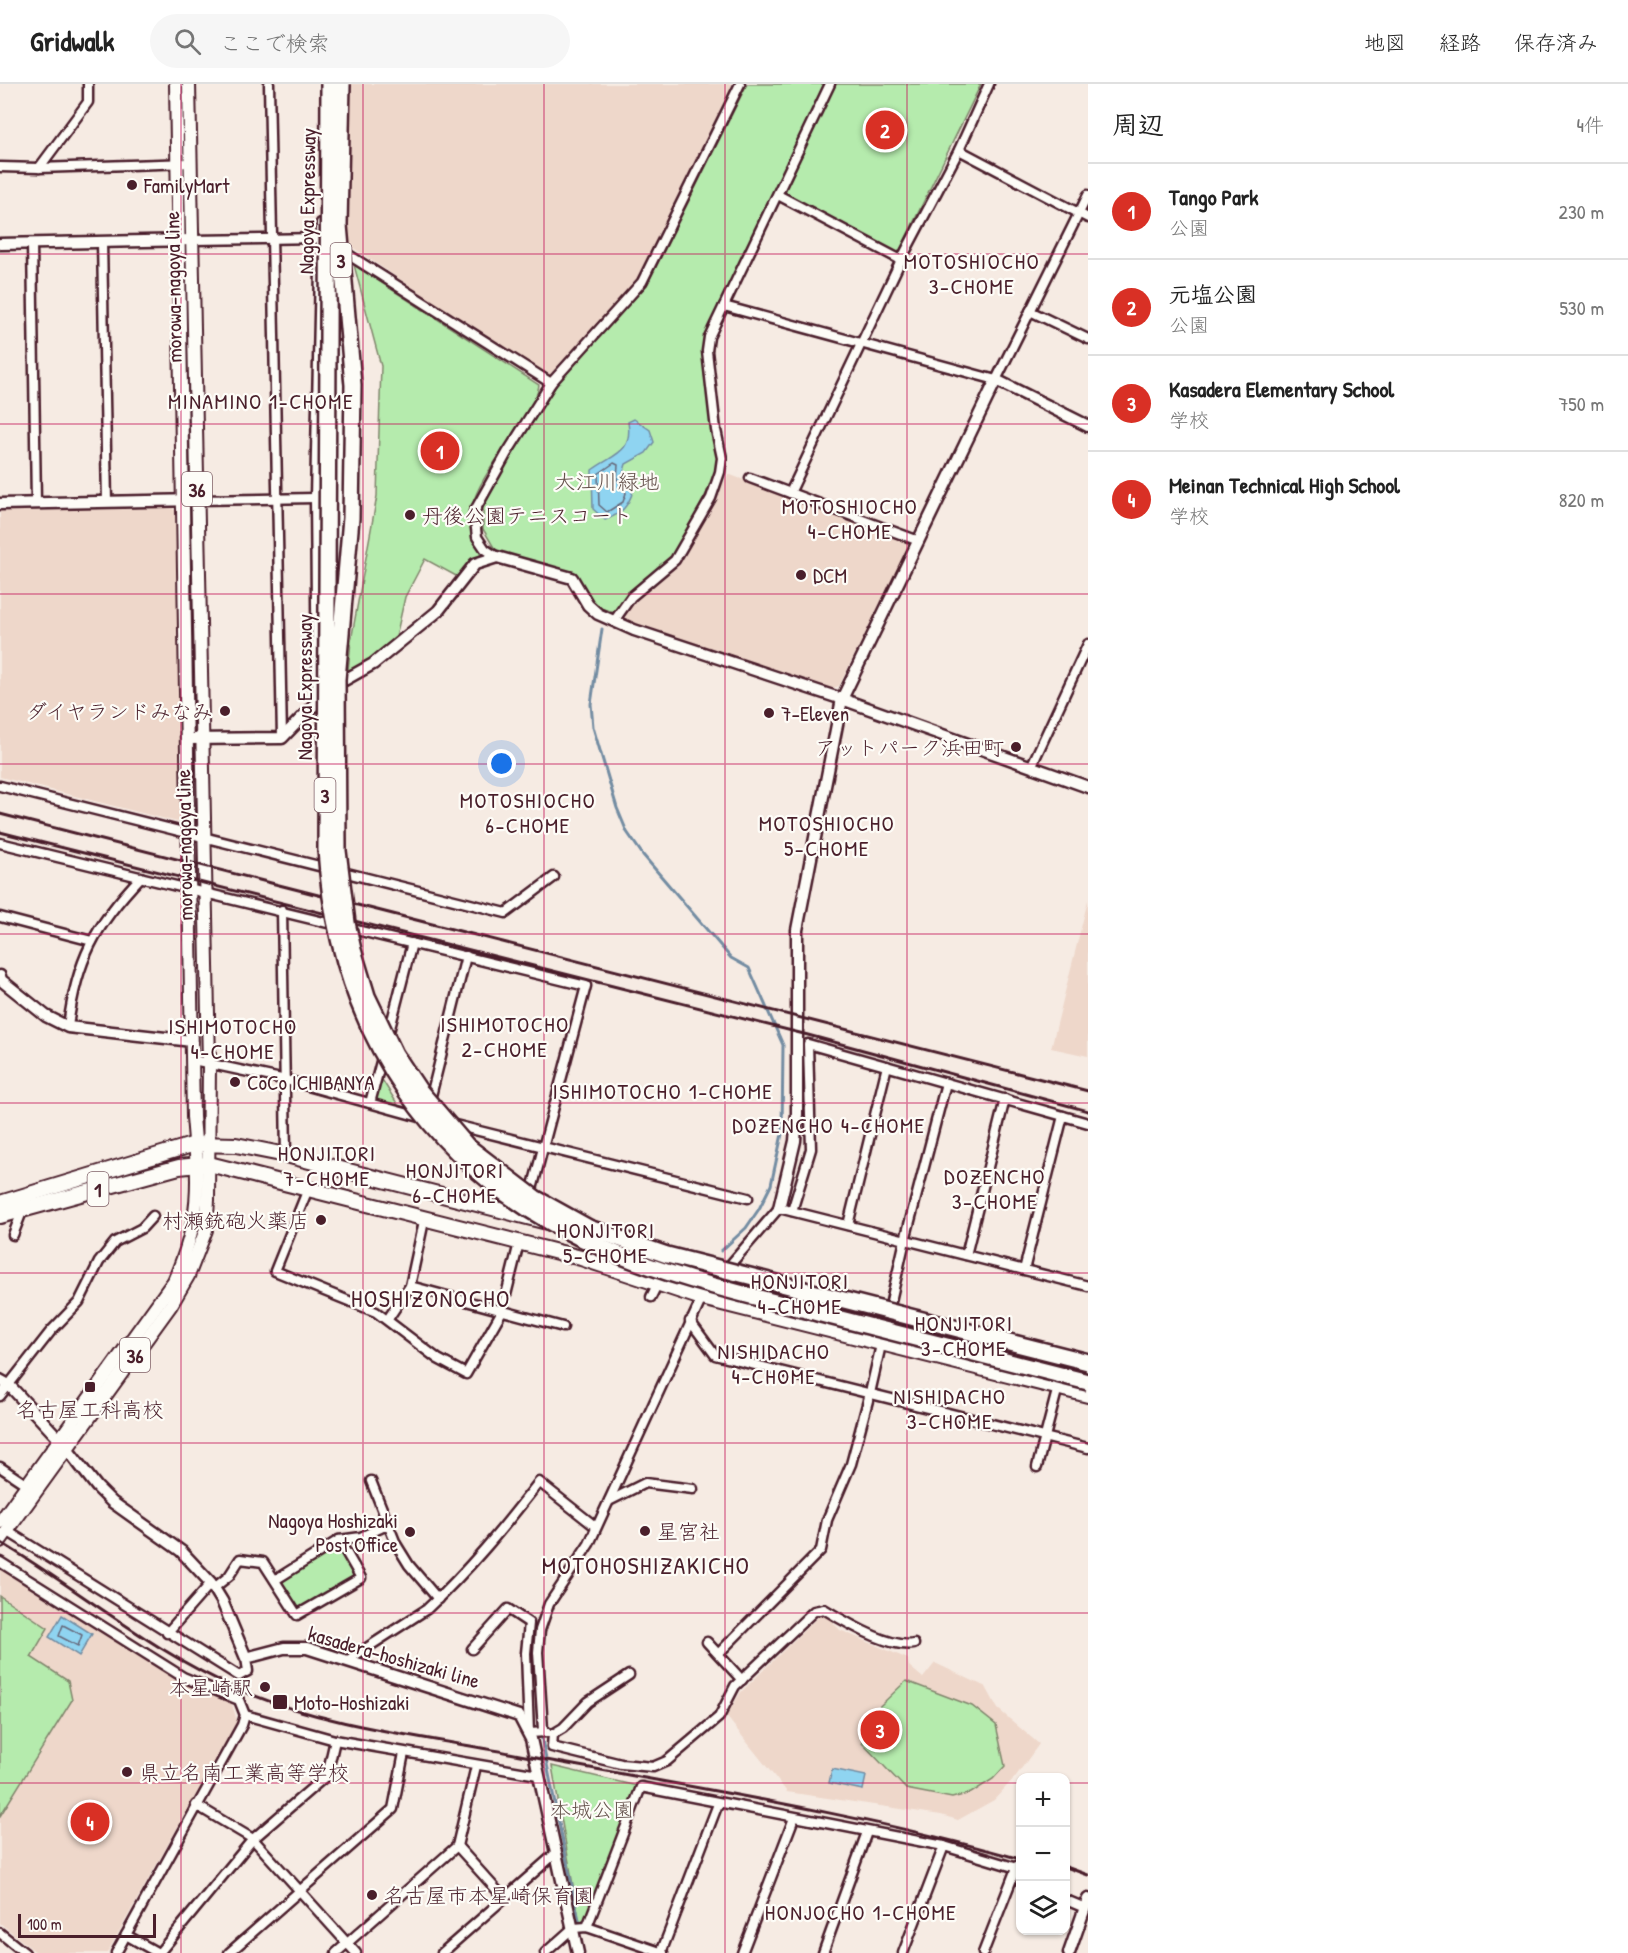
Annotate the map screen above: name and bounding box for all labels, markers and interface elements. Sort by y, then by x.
search box [150,14,570,68]
text: Gridwalk [30,22,114,60]
icon: search [171,25,204,58]
text: ここで検索 [219,28,329,58]
text: 地図 [1364,28,1406,57]
text: 経路 [1439,28,1481,57]
text: 保存済み [1514,28,1598,57]
text: 周辺 [1112,107,1164,142]
pin: 2 [866,108,904,152]
text: 4件 [1577,111,1604,138]
street label: Nagoya Expressway [291,128,323,274]
place label: FamilyMart [143,171,230,200]
marker: FamilyMart [125,178,139,192]
text: Tango Park [1169,182,1258,212]
text: 1 [1128,198,1135,225]
text: 230 m [1559,198,1604,225]
street label: morowa-nagoya line [157,211,189,363]
text: 公園 [1169,214,1209,241]
road number: 3 [330,243,352,277]
district label: MOTOSHIOCHO 3-CHOME [904,246,1040,301]
text: 元塩公園 [1169,279,1257,309]
text: 2 [1127,294,1136,321]
text: 530 m [1559,294,1604,321]
text: 公園 [1169,311,1209,338]
text: Kasadera Elementary School [1169,374,1394,404]
district label: MINAMINO 1-CHOME [168,386,354,416]
text: 3 [1127,390,1136,417]
text: 750 m [1558,390,1604,417]
text: 学校 [1169,406,1209,433]
pin: 1 [420,428,460,473]
park label: 大江川緑地 [555,467,660,496]
text: Meinan Technical High School [1169,470,1400,500]
road number: 36 [182,472,212,506]
text: 4 [1128,486,1135,513]
text: 820 m [1559,486,1604,513]
district label: MOTOSHIOCHO 4-CHOME [782,491,918,546]
place label: 丹後公園テニスコート [422,501,632,530]
text: 学校 [1169,502,1209,529]
marker: 丹後公園テニスコート [403,508,417,522]
place label: DCM [813,561,847,590]
marker: DCM [794,568,808,582]
street label: Nagoya Expressway [290,614,319,760]
place label: ダイヤランドみなみ [26,697,213,726]
place label: 7-Eleven [781,699,849,728]
marker: ダイヤランドみなみ [218,704,232,718]
marker: 7-Eleven [762,706,776,720]
place label: アットパーク浜田町 [815,733,1004,762]
marker: アットパーク浜田町 [1009,740,1023,754]
your location [487,749,516,778]
street label: morowa-nagoya line [168,769,200,921]
road number: 3 [314,778,336,812]
district label: MOTOSHIOCHO 6-CHOME [460,785,596,840]
district label: MOTOSHIOCHO 5-CHOME [759,808,895,863]
district label: ISHIMOTOCHO 2-CHOME [440,1009,570,1064]
district label: ISHIMOTOCHO 4-CHOME [168,1011,298,1066]
place label: CoCo ICHIBANYA [247,1068,375,1097]
marker: CoCo ICHIBANYA [228,1075,242,1089]
district label: ISHIMOTOCHO 1-CHOME [552,1076,774,1106]
district label: DOZENCHO 4-CHOME [732,1110,926,1140]
district label: HONJITORI 7-CHOME [278,1138,376,1193]
district label: HONJITORI 6-CHOME [406,1155,504,1210]
district label: DOZENCHO 3-CHOME [944,1161,1046,1216]
road number: 1 [88,1172,108,1206]
place label: 村瀬銃砲火薬店 [162,1206,309,1235]
marker: 村瀬銃砲火薬店 [314,1213,328,1227]
district label: HONJITORI 5-CHOME [557,1215,655,1270]
district label: HONJITORI 4-CHOME [751,1266,849,1321]
district label: HOSHIZONOCHO [351,1282,511,1314]
district label: HONJITORI 3-CHOME [915,1308,1013,1363]
district label: NISHIDACHO 4-CHOME [717,1336,831,1391]
road number: 36 [120,1338,150,1372]
marker: 名古屋工科高校 [83,1380,97,1394]
district label: NISHIDACHO 3-CHOME [893,1381,1007,1436]
place label: 名古屋工科高校 [17,1395,164,1424]
place label: Nagoya Hoshizaki Post Office [268,1506,398,1559]
place label: 星宮社 [657,1517,720,1546]
marker: 星宮社 [638,1524,652,1538]
marker: Nagoya Hoshizaki Post Office [403,1525,417,1539]
district label: MOTOHOSHIZAKICHO [542,1549,750,1581]
street label: kasadera-hoshizaki line [305,1619,483,1695]
place label: 本星崎駅 [169,1673,253,1702]
marker: 本星崎駅 [258,1680,272,1694]
place label: Moto-Hoshizaki [294,1688,410,1717]
marker: Moto-Hoshizaki [271,1693,289,1711]
pin: 3 [860,1708,900,1752]
place label: 県立名南工業高等学校 [139,1758,349,1787]
marker: 県立名南工業高等学校 [120,1765,134,1779]
map controls [1016,1773,1070,1935]
button: + [1016,1773,1070,1827]
park label: 本城公園 [550,1795,634,1824]
pin: 4 [70,1800,110,1844]
button: − [1016,1827,1070,1881]
place label: 名古屋市本星崎保育園 [384,1881,594,1910]
button: layers [1016,1881,1070,1935]
marker: 名古屋市本星崎保育園 [365,1888,379,1902]
district label: HONJOCHO 1-CHOME [765,1897,957,1927]
scale bar [18,1911,156,1938]
text: 100 m [27,1913,62,1935]

